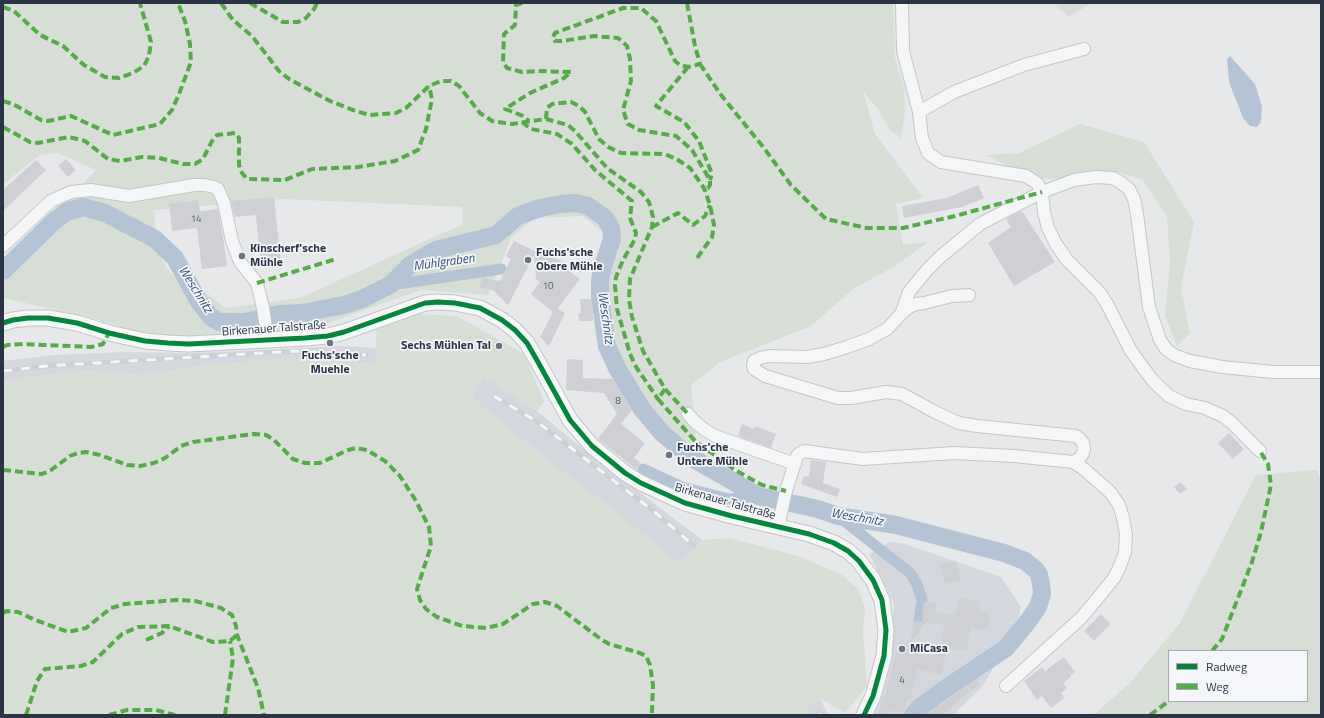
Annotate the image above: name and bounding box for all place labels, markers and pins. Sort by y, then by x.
place label: Kinscherf'sche Mühle [250,242,326,270]
place label: Fuchs'sche Obere Mühle [536,246,603,274]
marker: Kinscherf'sche Mühle [237,251,247,261]
marker: Fuchs'sche Obere Mühle [523,255,533,265]
marker: Fuchs'sche Muehle [325,338,335,348]
place label: Sechs Mühlen Tal [401,339,491,353]
marker: Sechs Mühlen Tal [494,341,504,351]
place label: Fuchs'sche Muehle [301,349,359,377]
place label: Fuchs'che Untere Mühle [677,441,748,469]
marker: Fuchs'che Untere Mühle [664,450,674,460]
place label: MiCasa [910,642,948,656]
marker: MiCasa [897,644,907,654]

